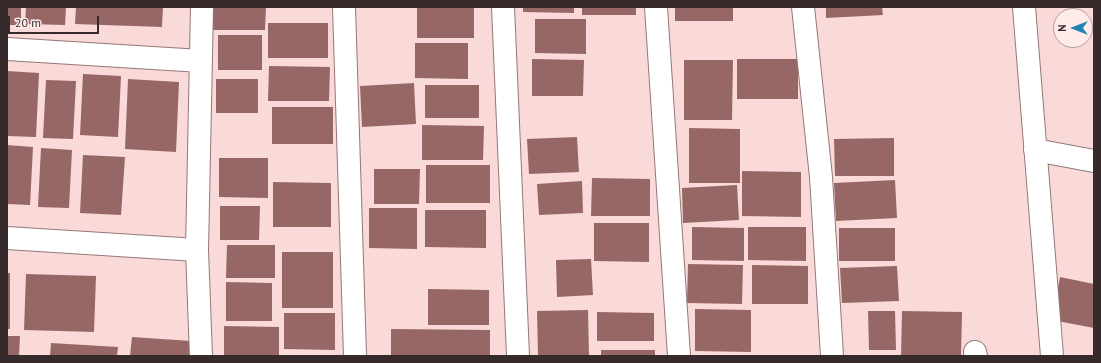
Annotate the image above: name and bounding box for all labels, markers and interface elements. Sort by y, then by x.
scale bar [10,8,101,34]
north arrow [1053,8,1093,48]
text: 20 m [15,15,41,30]
text: N [1055,24,1069,32]

